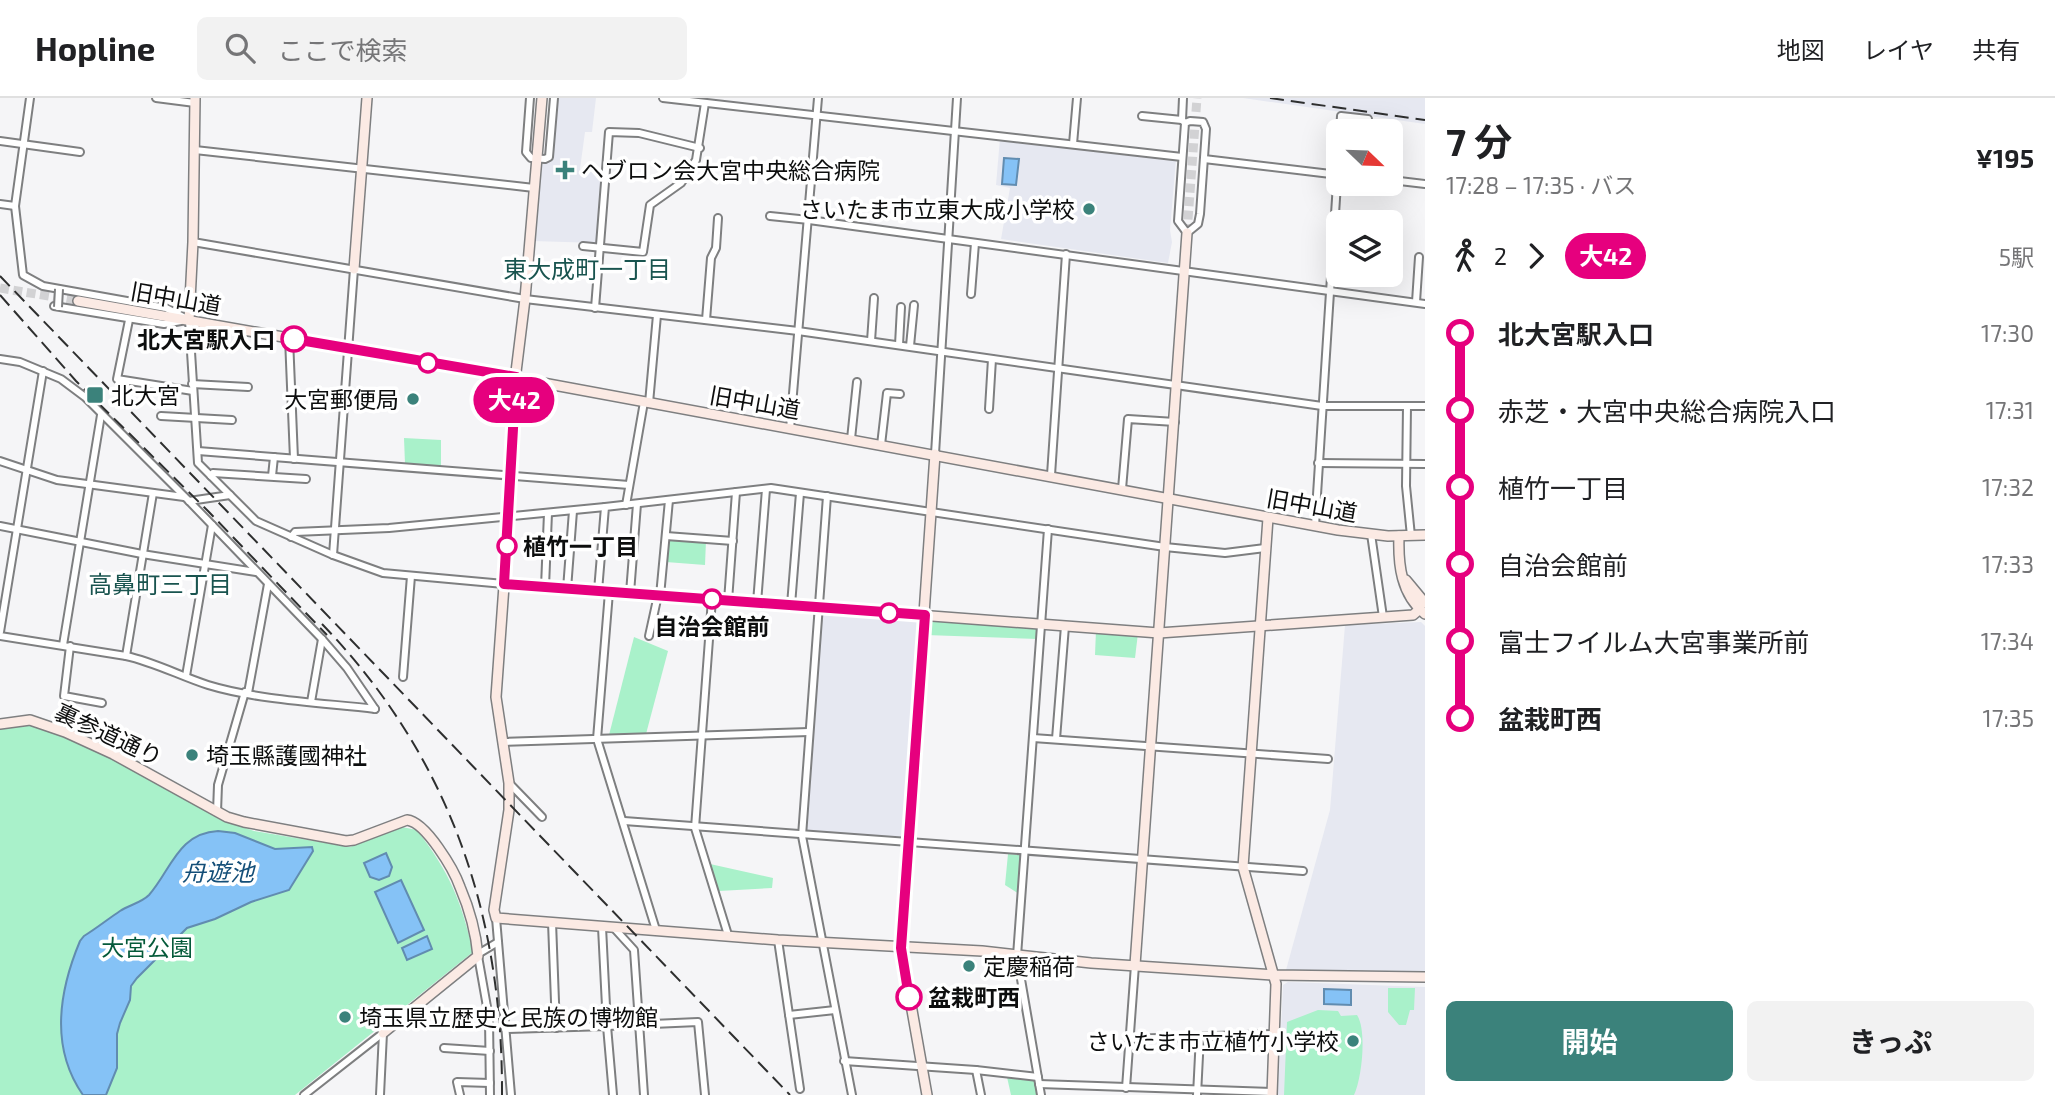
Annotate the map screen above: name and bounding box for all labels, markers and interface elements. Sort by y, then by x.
search box [197,17,687,80]
text: Hopline [35,28,155,68]
icon: search [221,29,259,67]
text: ここで検索 [277,34,407,65]
text: 地図 [1777,35,1825,64]
text: レイヤ [1863,35,1934,64]
text: 共有 [1972,35,2020,64]
text: 7 分 [1446,118,1512,164]
north arrow [1326,119,1404,196]
map controls [1326,119,1403,287]
text: ¥195 [1976,142,2034,173]
place label: ヘブロン会大宮中央総合病院 [581,156,880,184]
marker: ヘブロン会大宮中央総合病院 [555,160,575,180]
text: 17:28 – 17:35 · バス [1446,171,1636,199]
place label: さいたま市立東大成小学校 [800,195,1075,223]
marker: さいたま市立東大成小学校 [1081,201,1097,217]
button: layers [1326,210,1403,287]
icon: walk [1446,237,1484,275]
icon: forward [1517,237,1555,275]
text: 大42 [1579,241,1632,270]
text: 2 [1494,242,1507,270]
text: 5駅 [1999,243,2034,271]
district label: 東大成町一丁目 [503,254,671,283]
street label: 旧中山道 [128,276,224,320]
text: 北大宮駅入口 [1498,318,1654,349]
text: 17:30 [1981,319,2034,347]
place label: 北大宮駅入口 [137,325,275,353]
marker: 北大宮駅入口 [281,326,307,352]
unlabelled marker [418,353,438,373]
line badge: 大42 [474,377,554,423]
street label: 旧中山道 [707,380,803,424]
place label: 北大宮 [111,381,180,409]
marker: 北大宮 [85,385,105,405]
place label: 大宮郵便局 [284,385,399,413]
text: 大42 [487,385,541,414]
marker: 大宮郵便局 [405,391,421,407]
text: 赤芝・大宮中央総合病院入口 [1498,395,1836,426]
text: 17:31 [1986,396,2034,424]
text: 植竹一丁目 [1498,472,1628,503]
text: 17:32 [1982,473,2034,501]
street label: 旧中山道 [1264,483,1360,527]
place label: 植竹一丁目 [523,532,638,560]
marker: 植竹一丁目 [497,536,517,556]
text: 自治会館前 [1498,549,1628,580]
text: 17:33 [1982,550,2034,578]
district label: 高鼻町三丁目 [88,569,232,598]
marker: 自治会館前 [702,589,722,609]
unlabelled marker [879,603,899,623]
place label: 自治会館前 [655,612,770,640]
text: 富士フイルム大宮事業所前 [1498,626,1809,657]
text: 17:34 [1981,627,2034,655]
street label: 裏参道通り [51,697,167,771]
text: 盆栽町西 [1498,703,1602,734]
text: 17:35 [1983,704,2034,732]
place label: 埼玉縣護國神社 [206,741,367,769]
marker: 埼玉縣護國神社 [184,747,200,763]
water label: 舟遊池 [182,857,256,886]
park label: 大宮公園 [101,933,193,961]
place label: 定慶稲荷 [983,952,1075,980]
marker: 定慶稲荷 [961,958,977,974]
place label: 盆栽町西 [928,983,1020,1011]
marker: 盆栽町西 [896,984,922,1010]
button: 開始 [1446,1001,1733,1081]
button: きっぷ [1747,1001,2034,1081]
place label: 埼玉県立歴史と民族の博物館 [359,1003,658,1031]
marker: 埼玉県立歴史と民族の博物館 [337,1009,353,1025]
place label: さいたま市立植竹小学校 [1087,1027,1339,1055]
marker: さいたま市立植竹小学校 [1345,1033,1361,1049]

